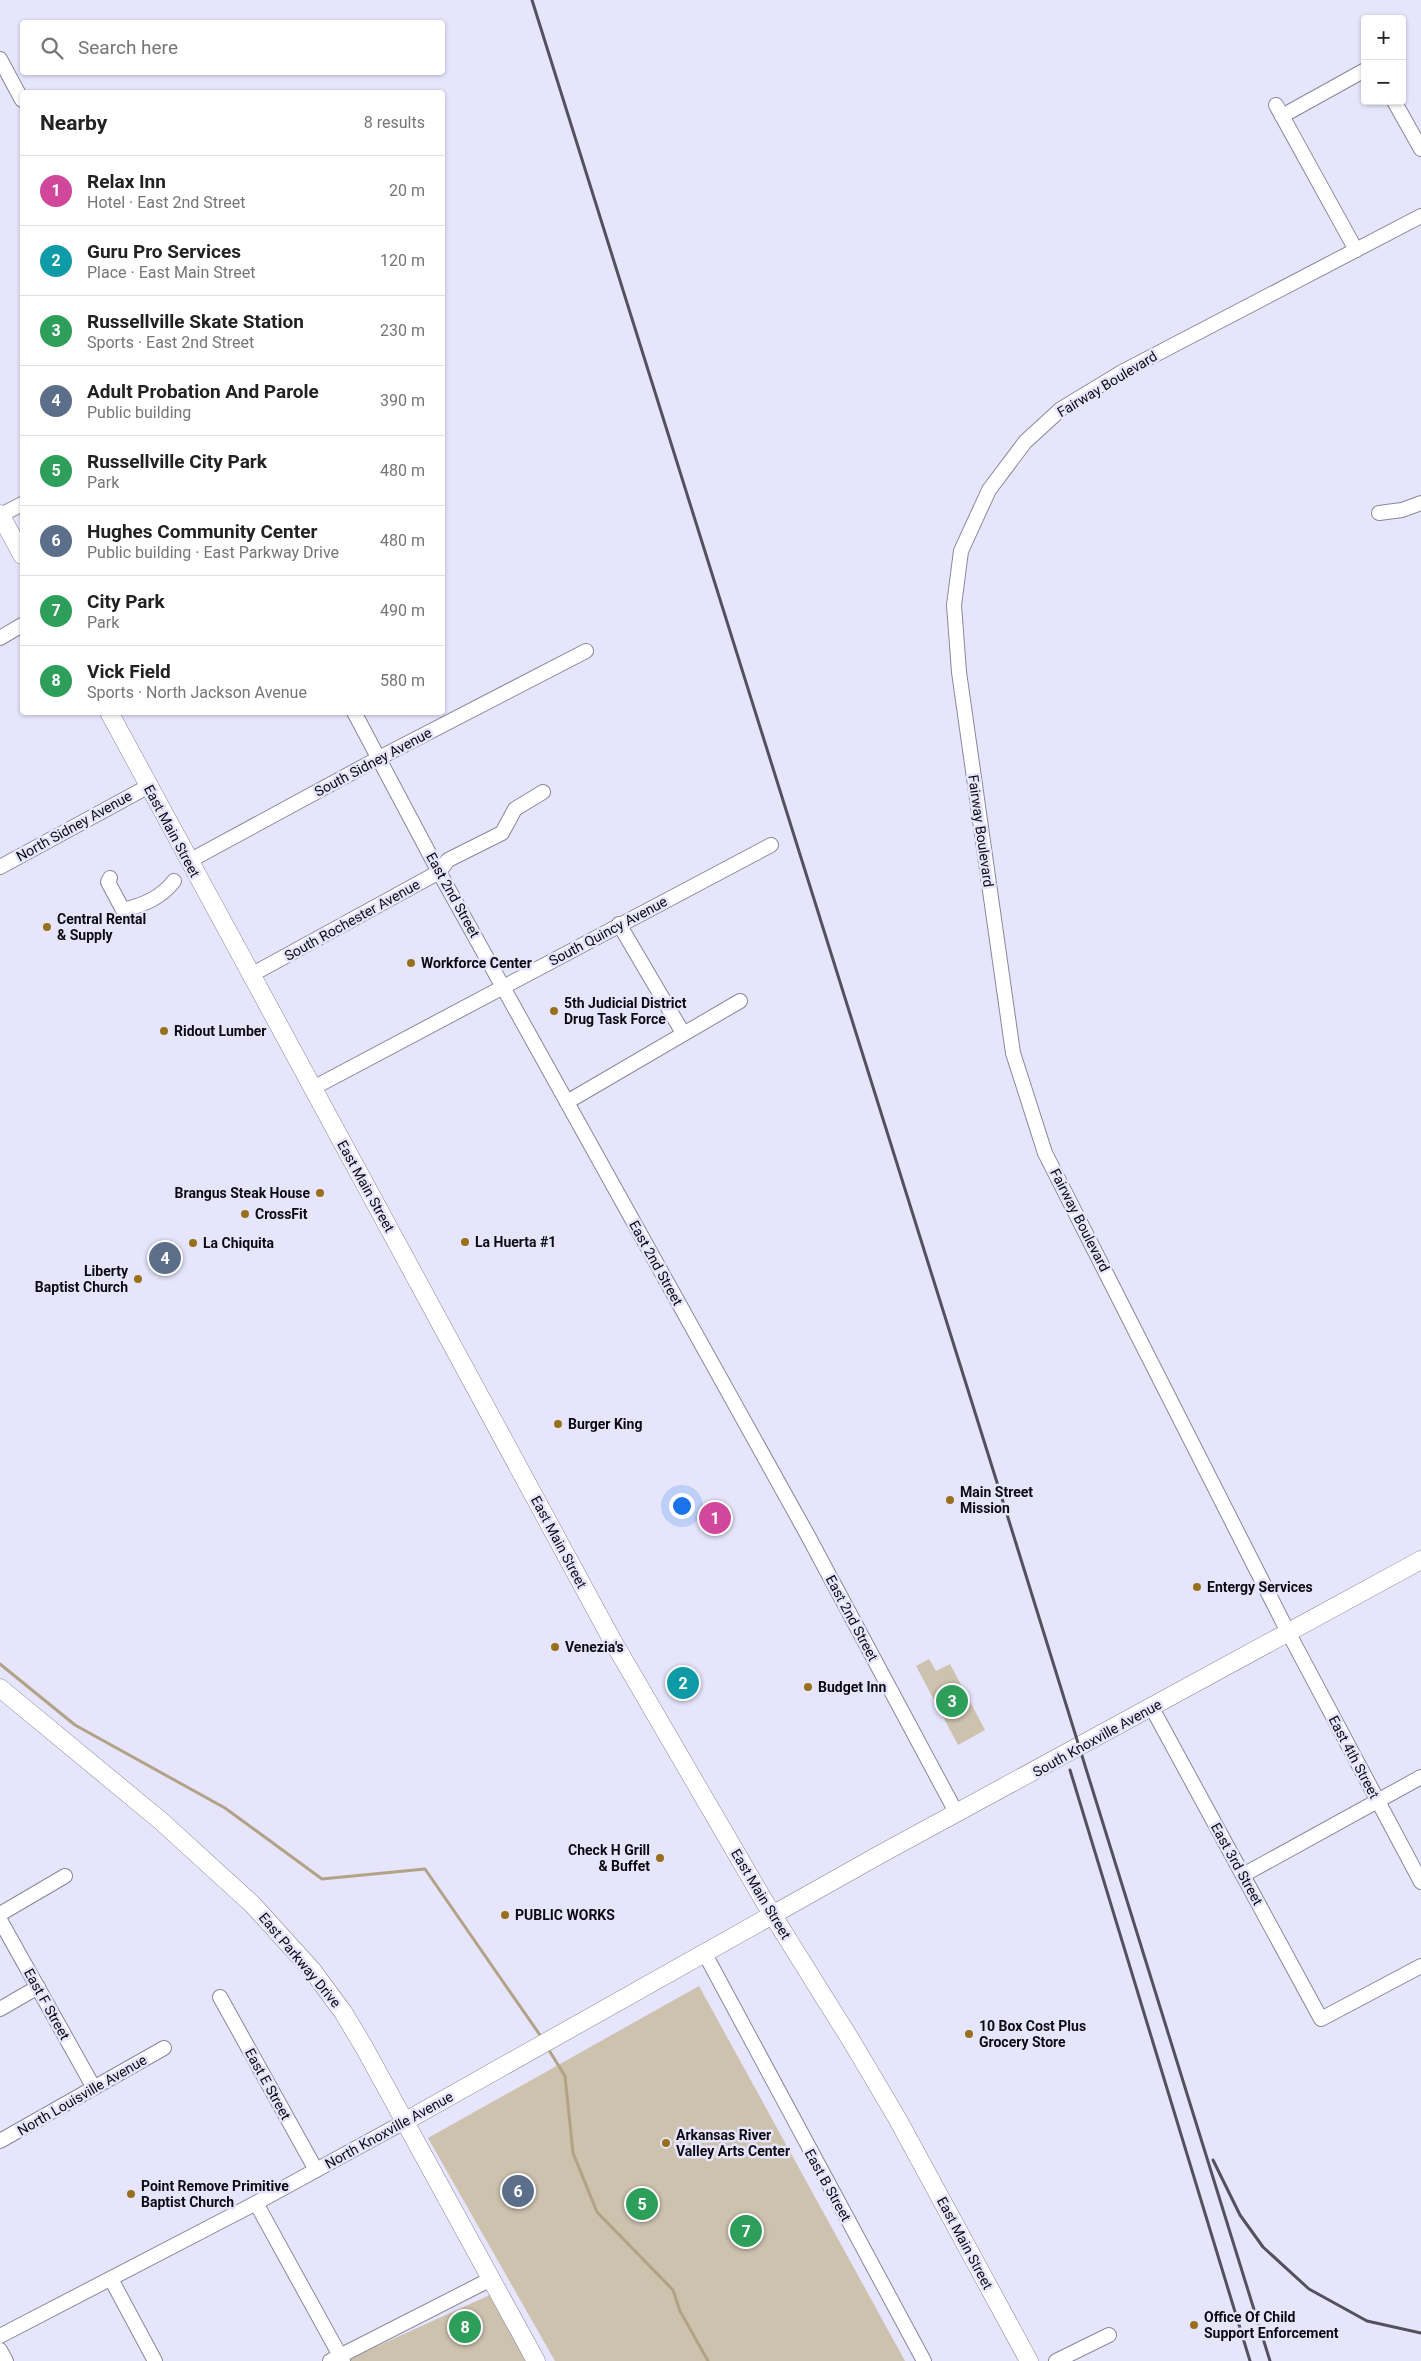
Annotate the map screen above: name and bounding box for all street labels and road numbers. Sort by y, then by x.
street label: Fairway Boulevard [1054,348,1160,420]
street label: South Sidney Avenue [312,724,434,800]
street label: Fairway Boulevard [965,774,997,888]
street label: East Main Street [141,782,203,880]
street label: North Sidney Avenue [14,788,134,864]
street label: East 2nd Street [423,850,483,941]
street label: South Rochester Avenue [282,876,422,964]
street label: South Quincy Avenue [546,893,670,969]
street label: East Main Street [334,1137,398,1235]
street label: Fairway Boulevard [1047,1166,1113,1274]
street label: East 2nd Street [626,1218,686,1309]
street label: East Main Street [528,1493,590,1591]
street label: East 2nd Street [823,1572,881,1664]
street label: South Knoxville Avenue [1030,1696,1164,1780]
street label: East 4th Street [1325,1713,1383,1801]
street label: East 3rd Street [1208,1820,1266,1908]
street label: East Main Street [728,1846,794,1942]
street label: East Parkway Drive [256,1909,344,2011]
street label: East F Street [21,1966,73,2043]
street label: East E Street [242,2045,294,2123]
street label: North Louisville Avenue [15,2051,149,2139]
street label: North Knoxville Avenue [322,2088,456,2172]
street label: East B Street [802,2146,855,2224]
street label: East Main Street [934,2194,996,2292]

